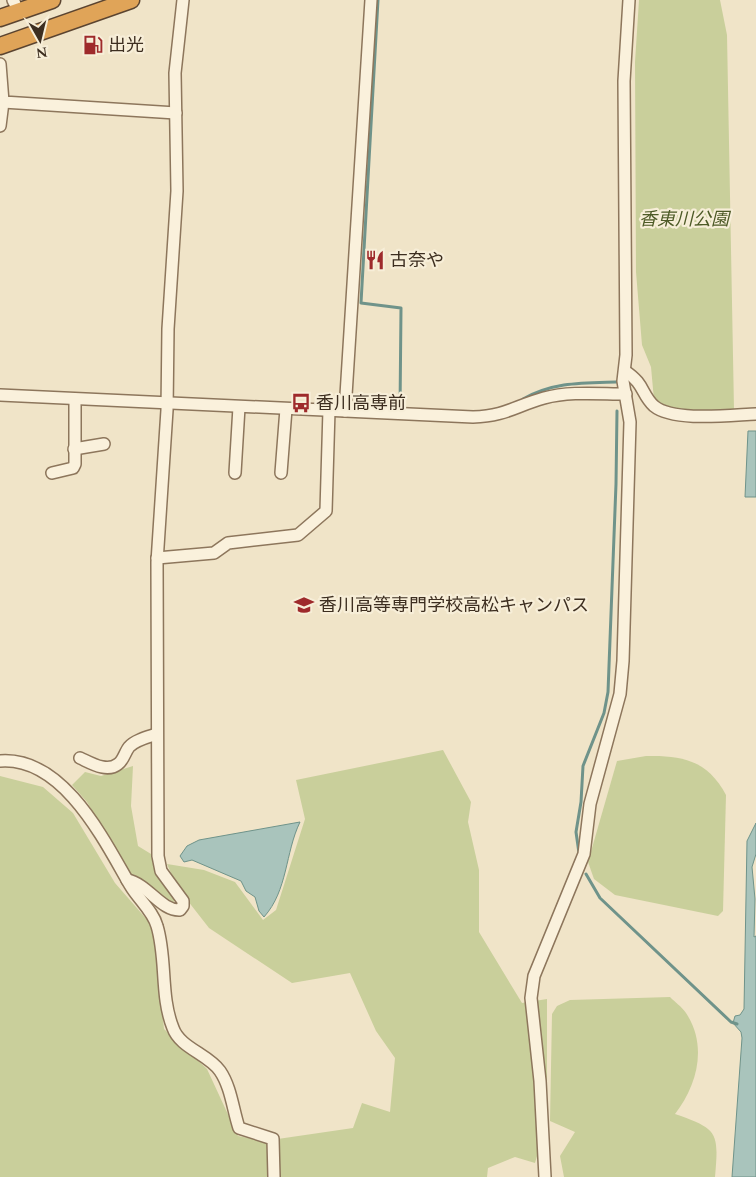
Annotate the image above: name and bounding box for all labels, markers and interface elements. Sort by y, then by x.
north arrow [15,15,65,65]
place label: 出光 [108,32,144,59]
fuel station icon: 出光 [82,34,104,56]
text: N [35,41,49,64]
park label: 香東川公園 [639,206,732,233]
place label: 古奈や [390,247,444,274]
restaurant icon: 古奈や [364,249,386,271]
place label: 香川高専前 [316,390,406,417]
bus stop icon: 香川高専前 [290,392,312,414]
place label: 香川高等専門学校高松キャンパス [319,592,589,619]
school or university icon: 香川高等専門学校高松キャンパス [293,594,315,616]

